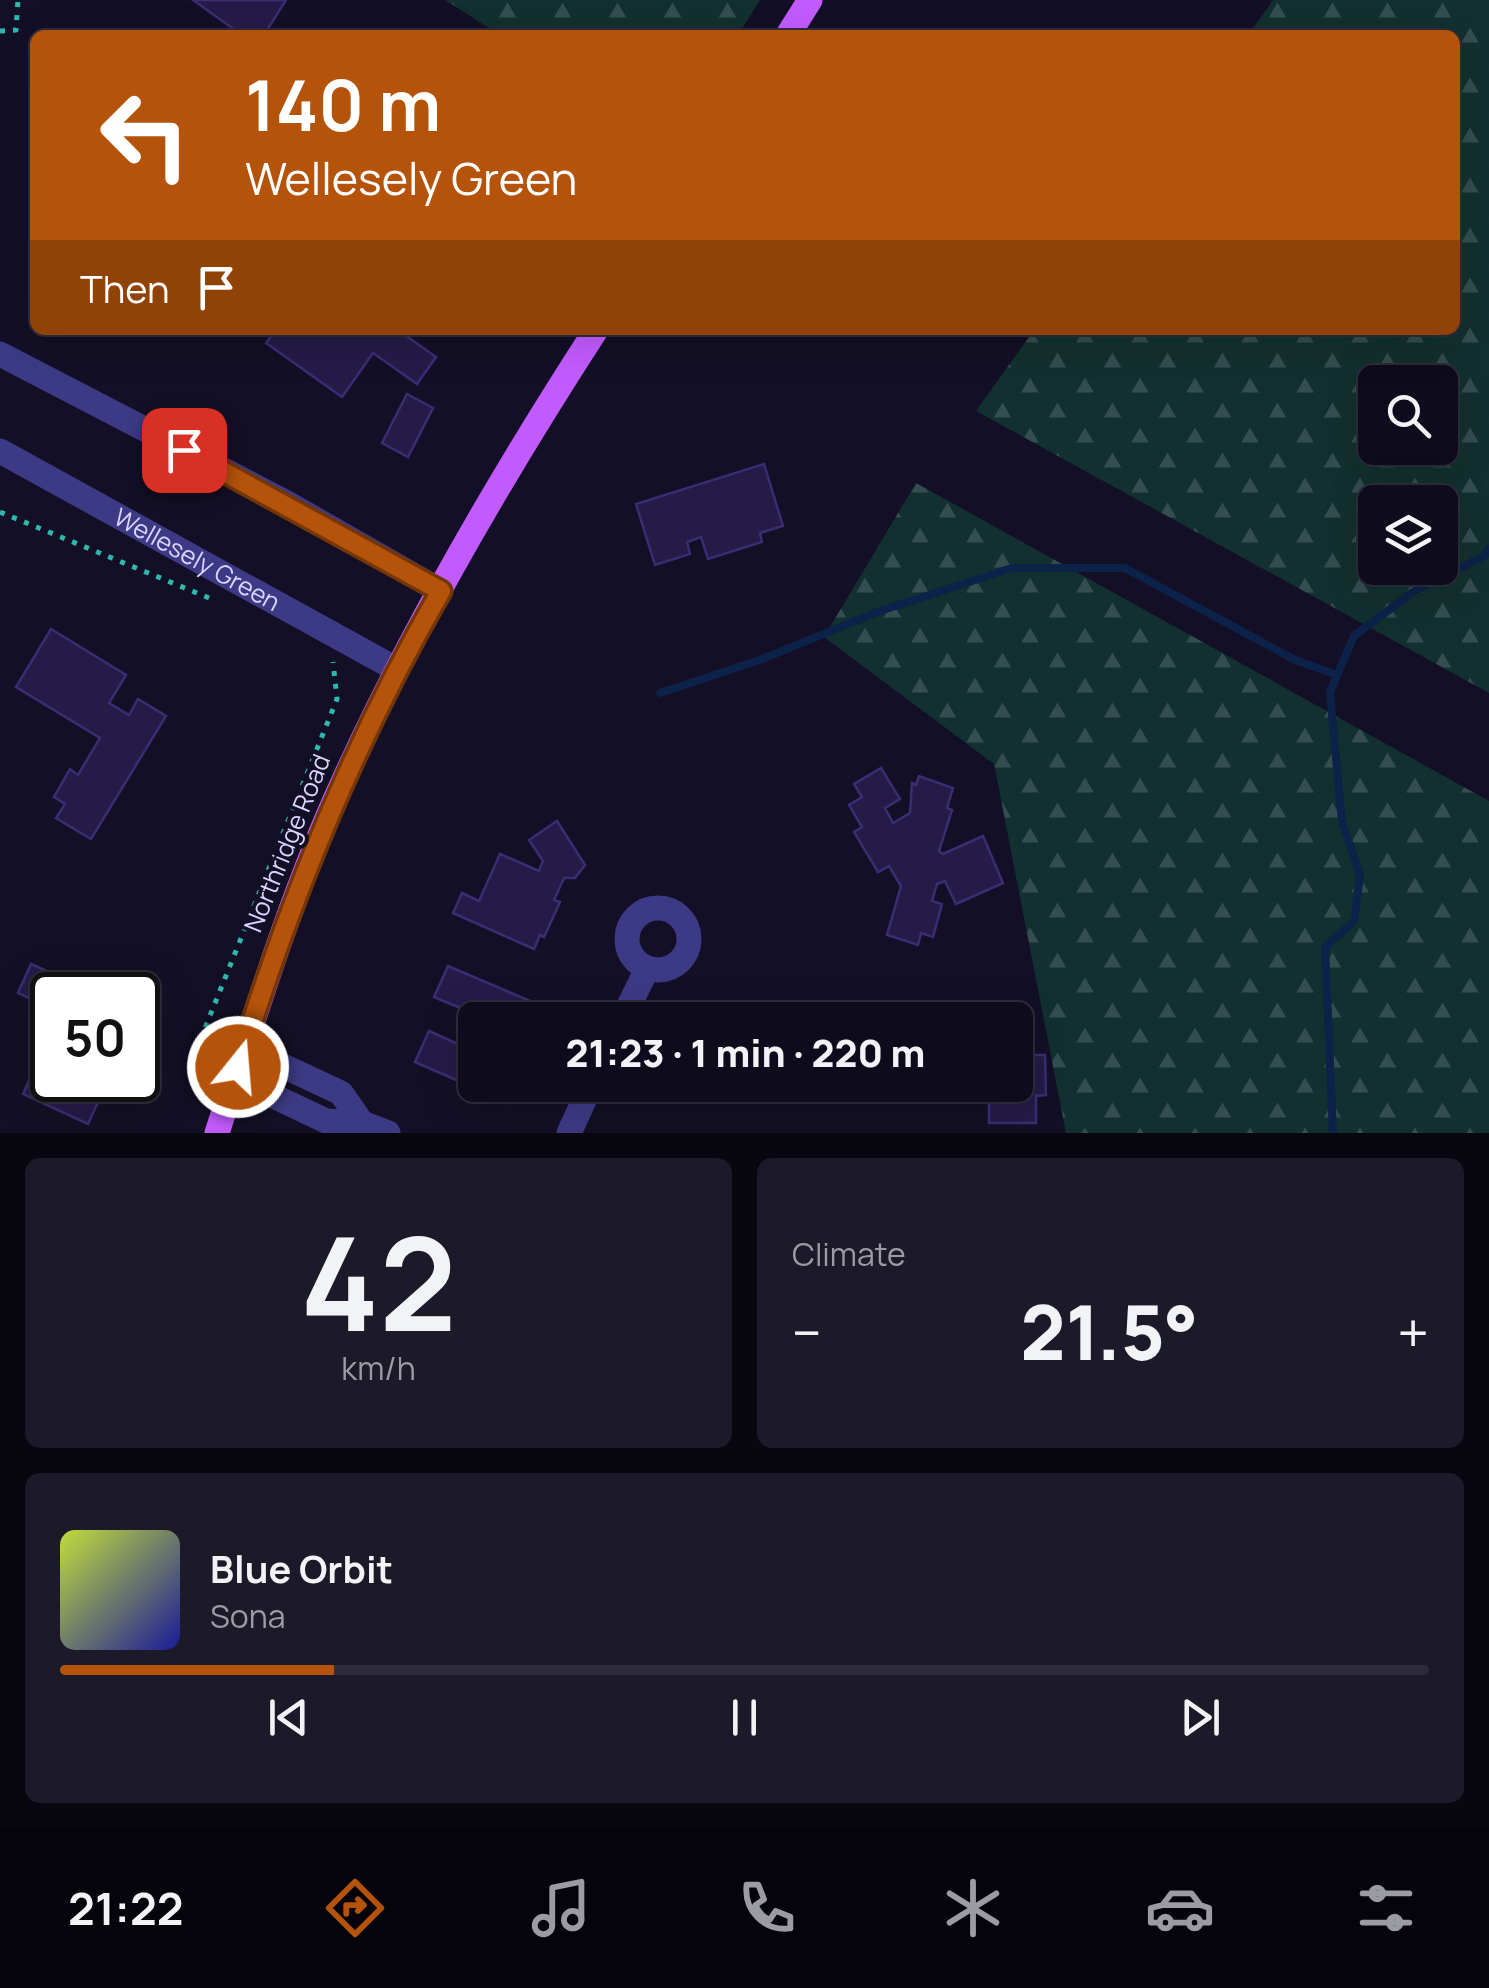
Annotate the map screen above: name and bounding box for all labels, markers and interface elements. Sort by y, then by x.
text: 140 m [245,56,441,152]
icon: left [80,70,210,200]
text: Wellesely Green [245,147,577,209]
icon: arrive [189,260,244,315]
text: Then [80,262,169,314]
map controls [1358,365,1458,585]
button: search [1358,365,1458,465]
pin [142,408,227,493]
icon: arrive [157,423,212,478]
button: layers [1358,485,1458,585]
street label: Wellesely Green [108,499,287,619]
street label: Northridge Road [235,749,338,937]
speed limit sign: 50 [30,972,160,1102]
position arrow [186,1015,290,1119]
text: 21:23 · 1 min · 220 m [566,1026,925,1078]
text: 42 [300,1192,457,1370]
text: Climate [792,1232,906,1276]
text: 21.5° [1020,1280,1199,1383]
text: − [792,1294,822,1370]
text: + [1397,1294,1429,1370]
text: km/h [341,1346,416,1390]
text: Blue Orbit [210,1542,393,1594]
text: Sona [210,1594,285,1638]
icon: previous [261,1690,316,1745]
icon: pause [717,1690,772,1745]
icon: next [1173,1690,1228,1745]
icon: directions [320,1873,390,1943]
icon: music [526,1873,596,1943]
icon: phone [732,1873,802,1943]
icon: climate [938,1873,1008,1943]
icon: car [1145,1873,1215,1943]
icon: filters [1351,1873,1421,1943]
text: 21:22 [68,1877,184,1939]

